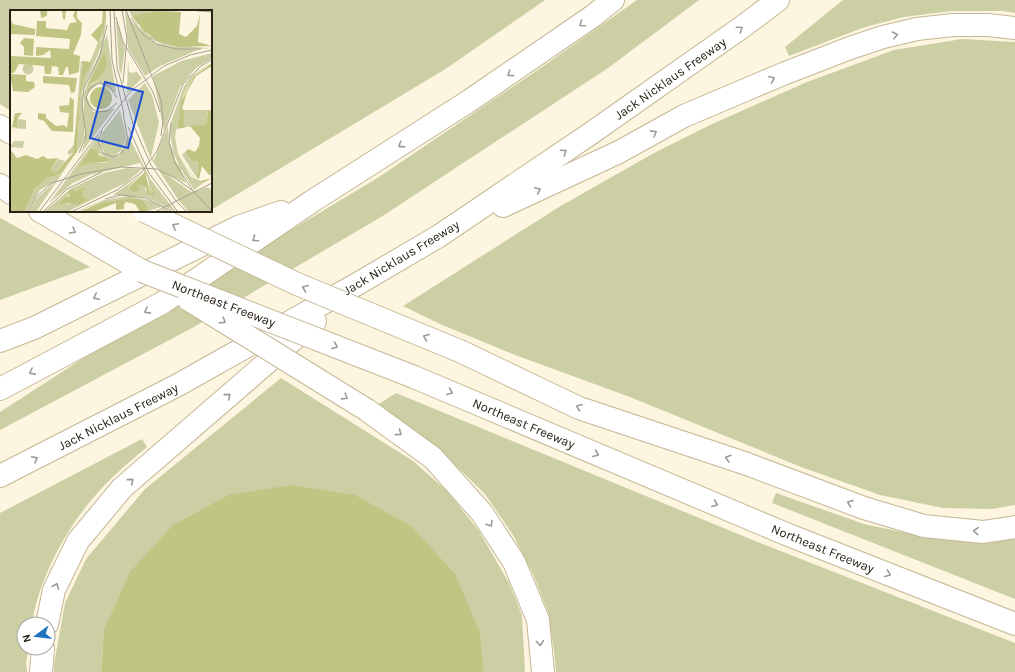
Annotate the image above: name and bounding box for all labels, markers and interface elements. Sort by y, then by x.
inset map [10,10,212,212]
one-way arrow [580,19,587,26]
one-way arrow [735,27,742,34]
one-way arrow [891,31,898,39]
street label: Jack Nicklaus Freeway [612,34,729,123]
one-way arrow [507,69,514,76]
one-way arrow [769,75,776,83]
one-way arrow [650,130,657,137]
one-way arrow [398,140,405,147]
one-way arrow [560,149,567,157]
one-way arrow [533,187,541,195]
street label: Jack Nicklaus Freeway [341,217,462,298]
one-way arrow [172,223,180,231]
one-way arrow [69,226,76,233]
one-way arrow [252,234,259,242]
street label: Northeast Freeway [170,277,278,330]
one-way arrow [302,284,309,292]
one-way arrow [93,292,100,300]
one-way arrow [144,306,151,314]
one-way arrow [219,316,226,324]
one-way arrow [422,334,430,342]
one-way arrow [330,341,338,349]
one-way arrow [29,367,36,375]
street label: Jack Nicklaus Freeway [56,380,181,453]
one-way arrow [446,387,454,395]
one-way arrow [341,392,348,399]
one-way arrow [224,393,231,400]
street label: Northeast Freeway [470,395,577,452]
one-way arrow [575,404,582,412]
one-way arrow [394,428,401,435]
one-way arrow [592,449,599,457]
one-way arrow [725,454,732,463]
one-way arrow [30,456,38,463]
one-way arrow [126,479,133,486]
one-way arrow [712,500,719,508]
one-way arrow [847,500,854,508]
one-way arrow [485,520,492,527]
street label: Northeast Freeway [769,521,876,576]
one-way arrow [973,527,979,536]
one-way arrow [884,570,891,578]
one-way arrow [51,583,59,591]
north arrow [16,616,56,656]
text: N [20,633,34,644]
one-way arrow [536,639,545,646]

